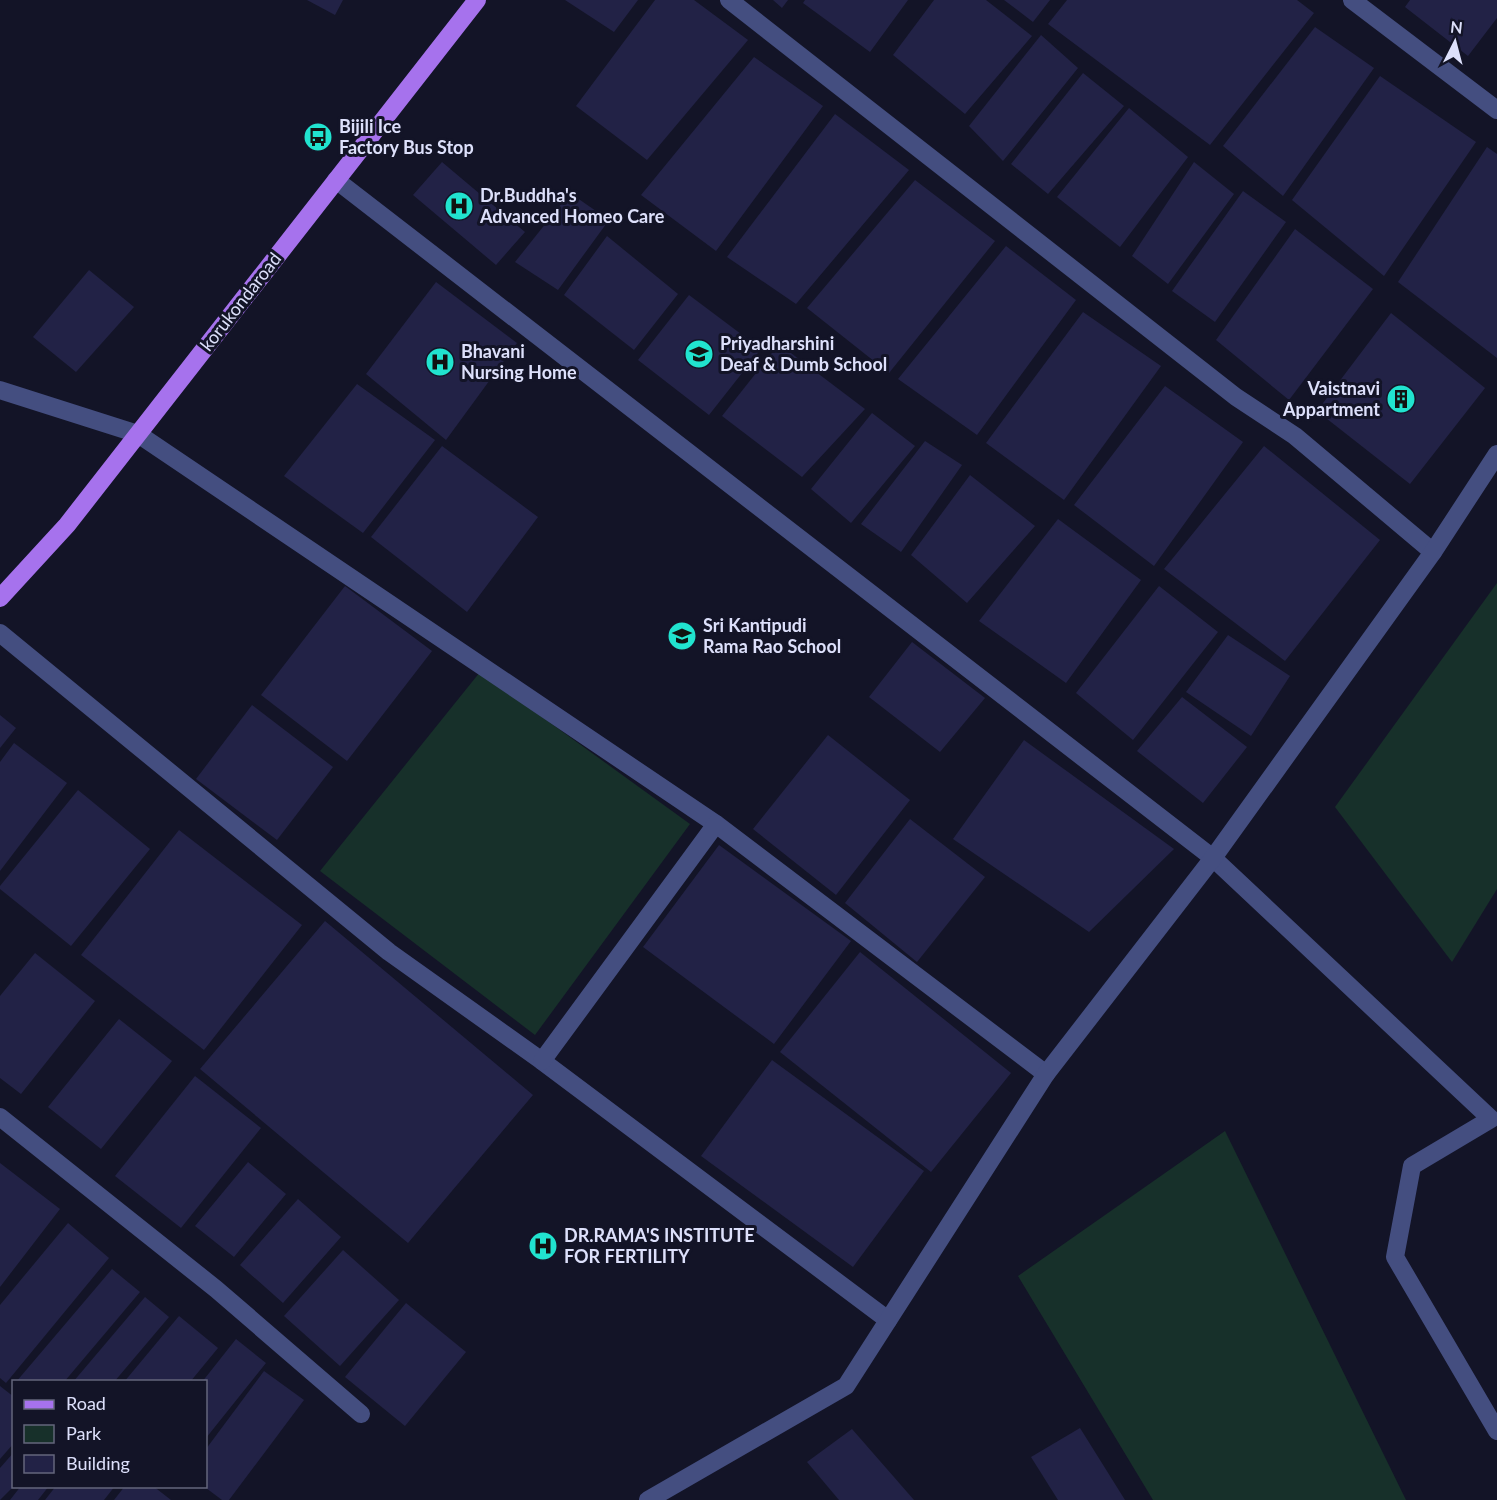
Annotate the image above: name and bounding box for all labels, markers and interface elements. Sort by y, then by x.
north arrow [1425,12,1485,72]
text: N [1449,16,1464,37]
place label: Bijili Ice Factory Bus Stop [339,115,474,158]
bus stop icon: Bijili Ice Factory Bus Stop [302,121,334,153]
place label: Dr.Buddha's Advanced Homeo Care [479,184,665,227]
hospital icon: Dr.Buddha's Advanced Homeo Care [443,190,475,222]
street label: korukondaroad [195,248,285,355]
place label: Priyadharshini Deaf & Dumb School [720,332,887,375]
school or university icon: Priyadharshini Deaf & Dumb School [683,338,715,370]
place label: Bhavani Nursing Home [461,340,577,383]
hospital icon: Bhavani Nursing Home [424,346,456,378]
place label: Vaistnavi Appartment [1282,377,1380,420]
building icon: Vaistnavi Appartment [1385,383,1417,415]
place label: Sri Kantipudi Rama Rao School [703,614,841,657]
school or university icon: Sri Kantipudi Rama Rao School [666,620,698,652]
place label: DR.RAMA'S INSTITUTE FOR FERTILITY [564,1224,755,1267]
hospital icon: DR.RAMA'S INSTITUTE FOR FERTILITY [527,1230,559,1262]
legend [12,1380,207,1488]
text: Road [66,1392,106,1414]
text: Park [66,1422,102,1444]
text: Building [66,1452,130,1474]

